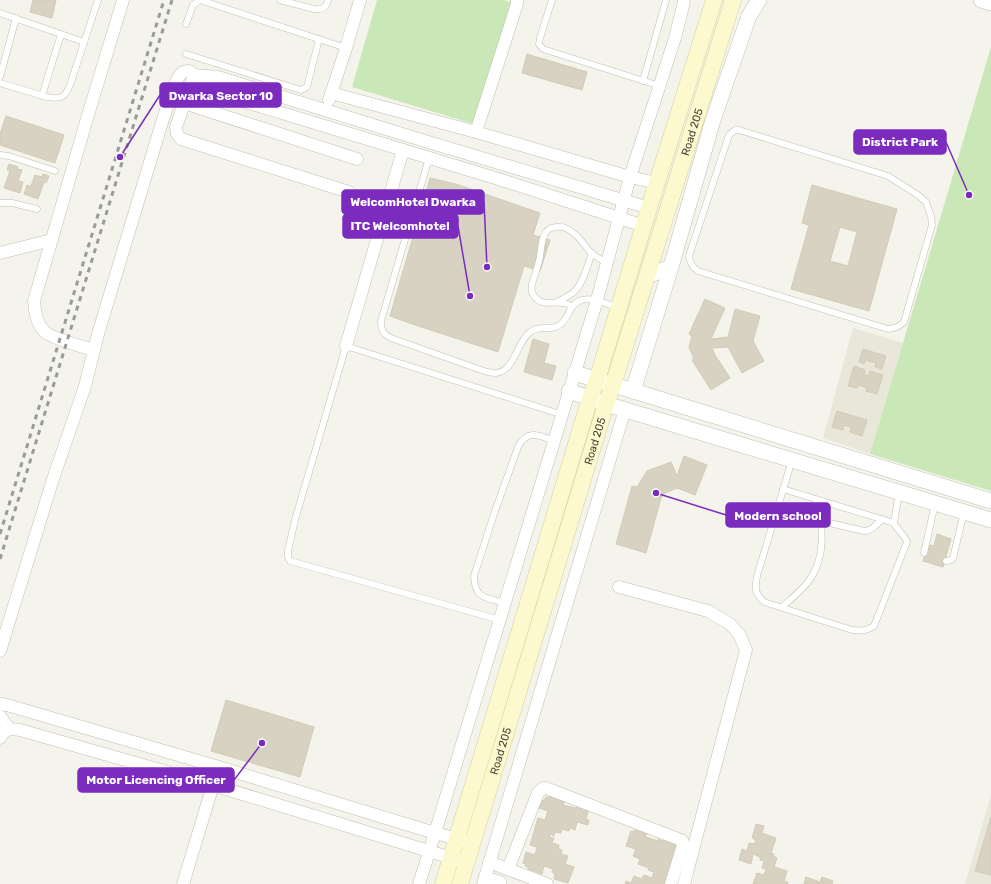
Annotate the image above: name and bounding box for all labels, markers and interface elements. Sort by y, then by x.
callout: Dwarka Sector 10 [160,83,281,107]
text: Dwarka Sector 10 [169,89,273,103]
street label: Road 205 [678,106,705,157]
callout: District Park [854,130,946,154]
text: District Park [862,135,938,149]
callout: WelcomHotel Dwarka [342,190,484,214]
text: WelcomHotel Dwarka [350,195,476,209]
callout: ITC Welcomhotel [343,214,458,238]
text: ITC Welcomhotel [350,219,450,233]
street label: Road 205 [581,415,608,466]
callout: Modern school [726,503,830,527]
text: Modern school [734,509,822,523]
street label: Road 205 [487,725,514,776]
callout: Motor Licencing Officer [78,768,234,792]
text: Motor Licencing Officer [86,773,226,787]

